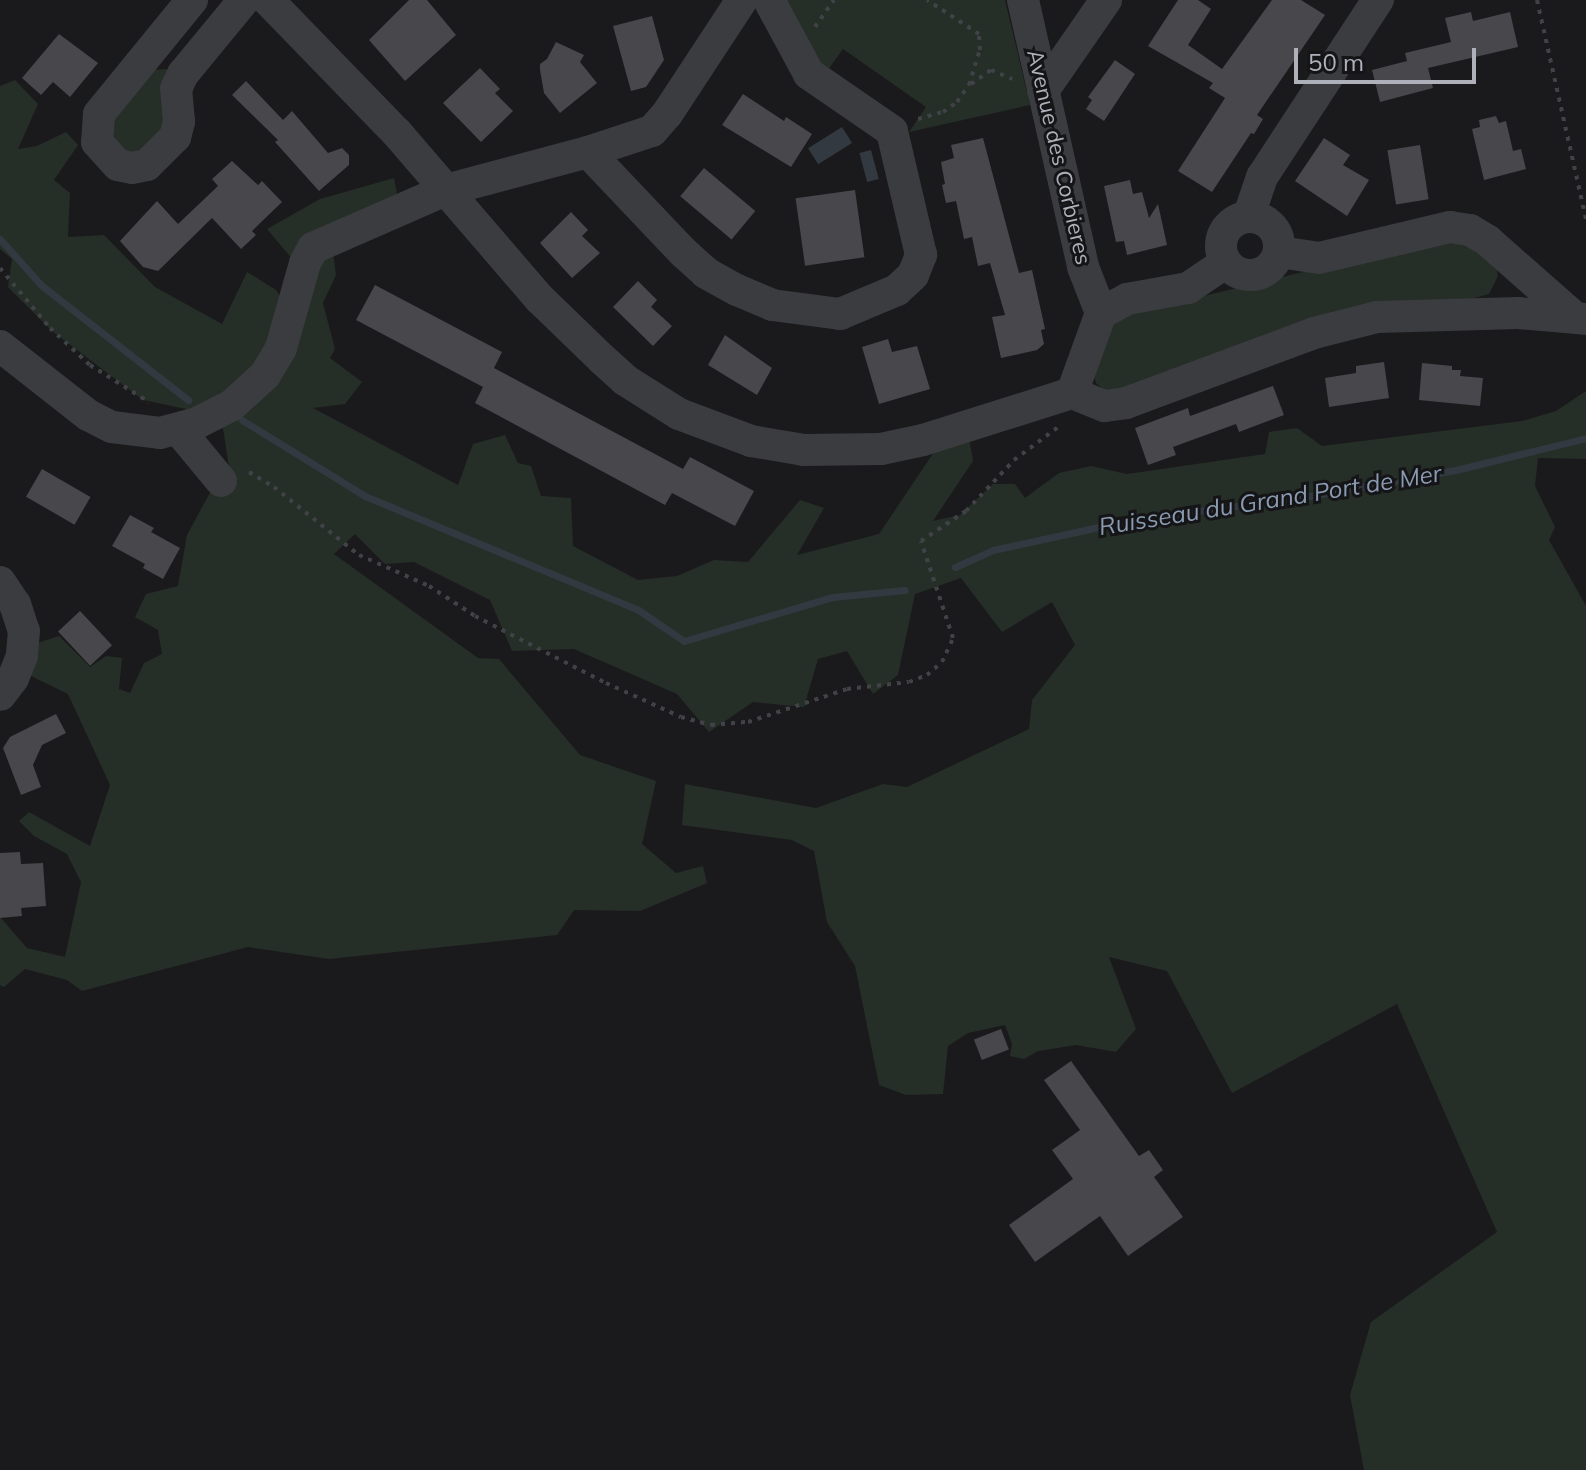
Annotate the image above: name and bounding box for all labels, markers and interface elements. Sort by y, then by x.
scale bar [1298,32,1480,82]
street label: Avenue des Corbieres [1021,47,1097,267]
text: 50 m [1308,47,1364,77]
water label: Ruisseau du Grand Port de Mer [1097,459,1443,541]

